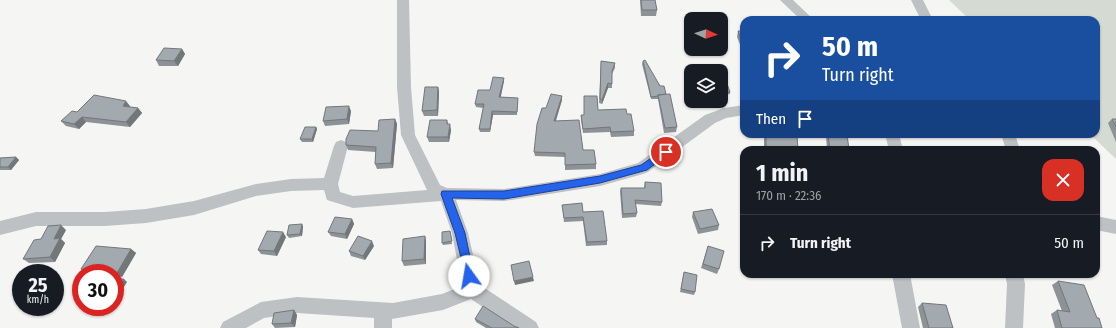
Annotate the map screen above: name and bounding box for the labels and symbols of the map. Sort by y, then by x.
north arrow [684,12,728,56]
pin [649,135,683,169]
position arrow [448,255,490,297]
speed limit sign: 30 [72,264,124,316]

